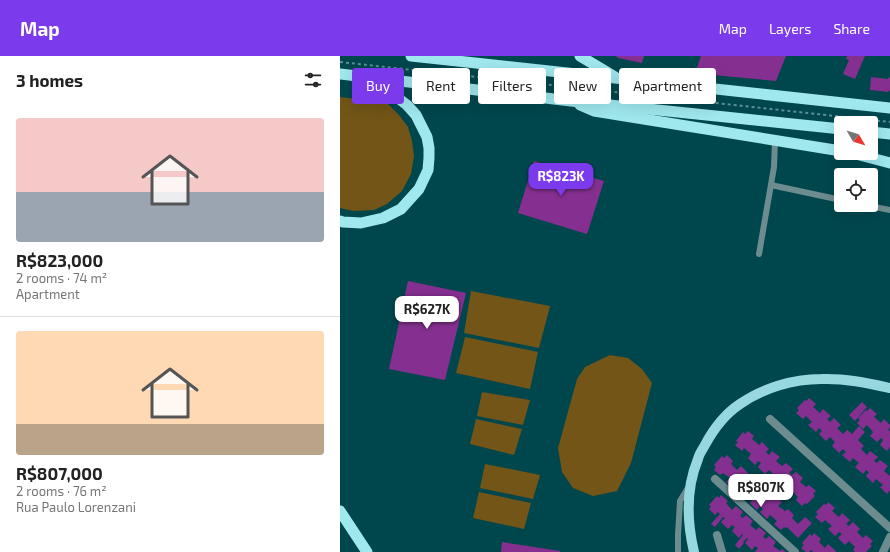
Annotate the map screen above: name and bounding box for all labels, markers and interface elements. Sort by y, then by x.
text: Map [20,17,60,40]
text: Map [719,20,747,37]
text: Layers [769,20,811,37]
text: Share [833,20,870,37]
chip: Buy [352,68,404,104]
chip: Rent [412,68,470,104]
chip: Filters [478,68,546,104]
chip: New [554,68,611,104]
chip: Apartment [619,68,716,104]
icon: filters [302,69,324,91]
text: 3 homes [16,70,83,90]
north arrow [834,116,878,160]
map controls [834,116,878,212]
icon: home [134,144,206,216]
pin: R$823K [528,163,594,197]
text: R$823K [537,168,585,184]
button: locate [834,168,878,212]
text: R$823,000 [16,250,103,270]
text: 2 rooms · 74 m² [16,270,107,286]
text: Apartment [16,286,80,302]
pin: R$627K [394,296,460,330]
text: R$627K [404,301,450,317]
icon: home [134,357,206,429]
text: R$807,000 [16,463,103,483]
pin: R$807K [728,474,794,508]
text: R$807K [737,479,785,495]
text: 2 rooms · 76 m² [16,483,107,499]
text: Rua Paulo Lorenzani [16,499,136,515]

